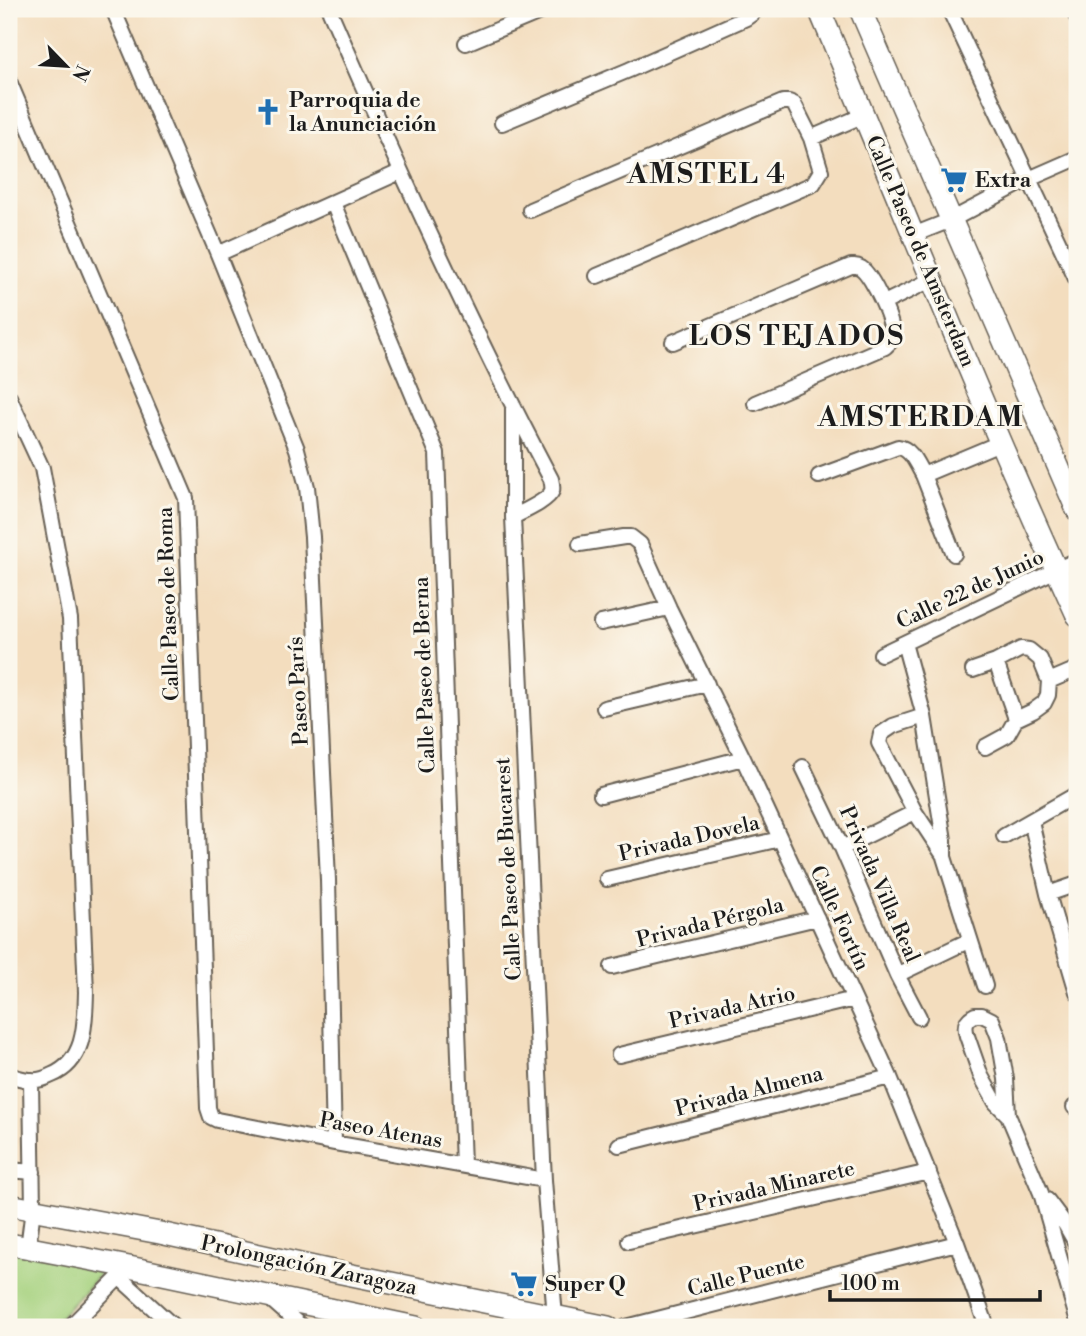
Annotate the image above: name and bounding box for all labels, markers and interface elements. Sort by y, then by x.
north arrow [32,32,102,102]
text: N [66,61,95,85]
place label: Parroquia de la Anunciación [289,88,436,138]
church icon: Parroquia de la Anunciación [253,97,283,127]
street label: Calle Paseo de Amsterdam [859,132,981,371]
district label: AMSTEL 4 [626,157,787,192]
supermarket icon: Extra [939,165,969,195]
place label: Extra [975,168,1032,194]
district label: LOS TEJADOS [689,319,905,354]
district label: AMSTERDAM [816,400,1025,435]
street label: Calle Paseo de Roma [153,506,185,702]
street label: Calle 22 de Junio [893,544,1048,635]
street label: Calle Paseo de Berna [409,576,441,774]
street label: Paseo París [283,636,315,746]
street label: Calle Paseo de Bucarest [490,756,528,981]
street label: Privada Villa Real [833,802,925,967]
street label: Privada Dovela [616,810,763,868]
street label: Calle Fortín [803,862,875,976]
street label: Privada Pérgola [634,892,787,954]
street label: Privada Atrio [667,981,798,1035]
street label: Privada Almena [673,1061,826,1123]
street label: Paseo Atenas [317,1107,444,1155]
street label: Privada Minarete [691,1156,857,1218]
street label: Prolongación Zaragoza [198,1230,420,1302]
street label: Calle Puente [685,1249,808,1303]
scale bar [830,1259,1040,1303]
supermarket icon: Super Q [509,1269,539,1299]
text: 100 m [841,1271,900,1297]
place label: Super Q [545,1272,626,1298]

